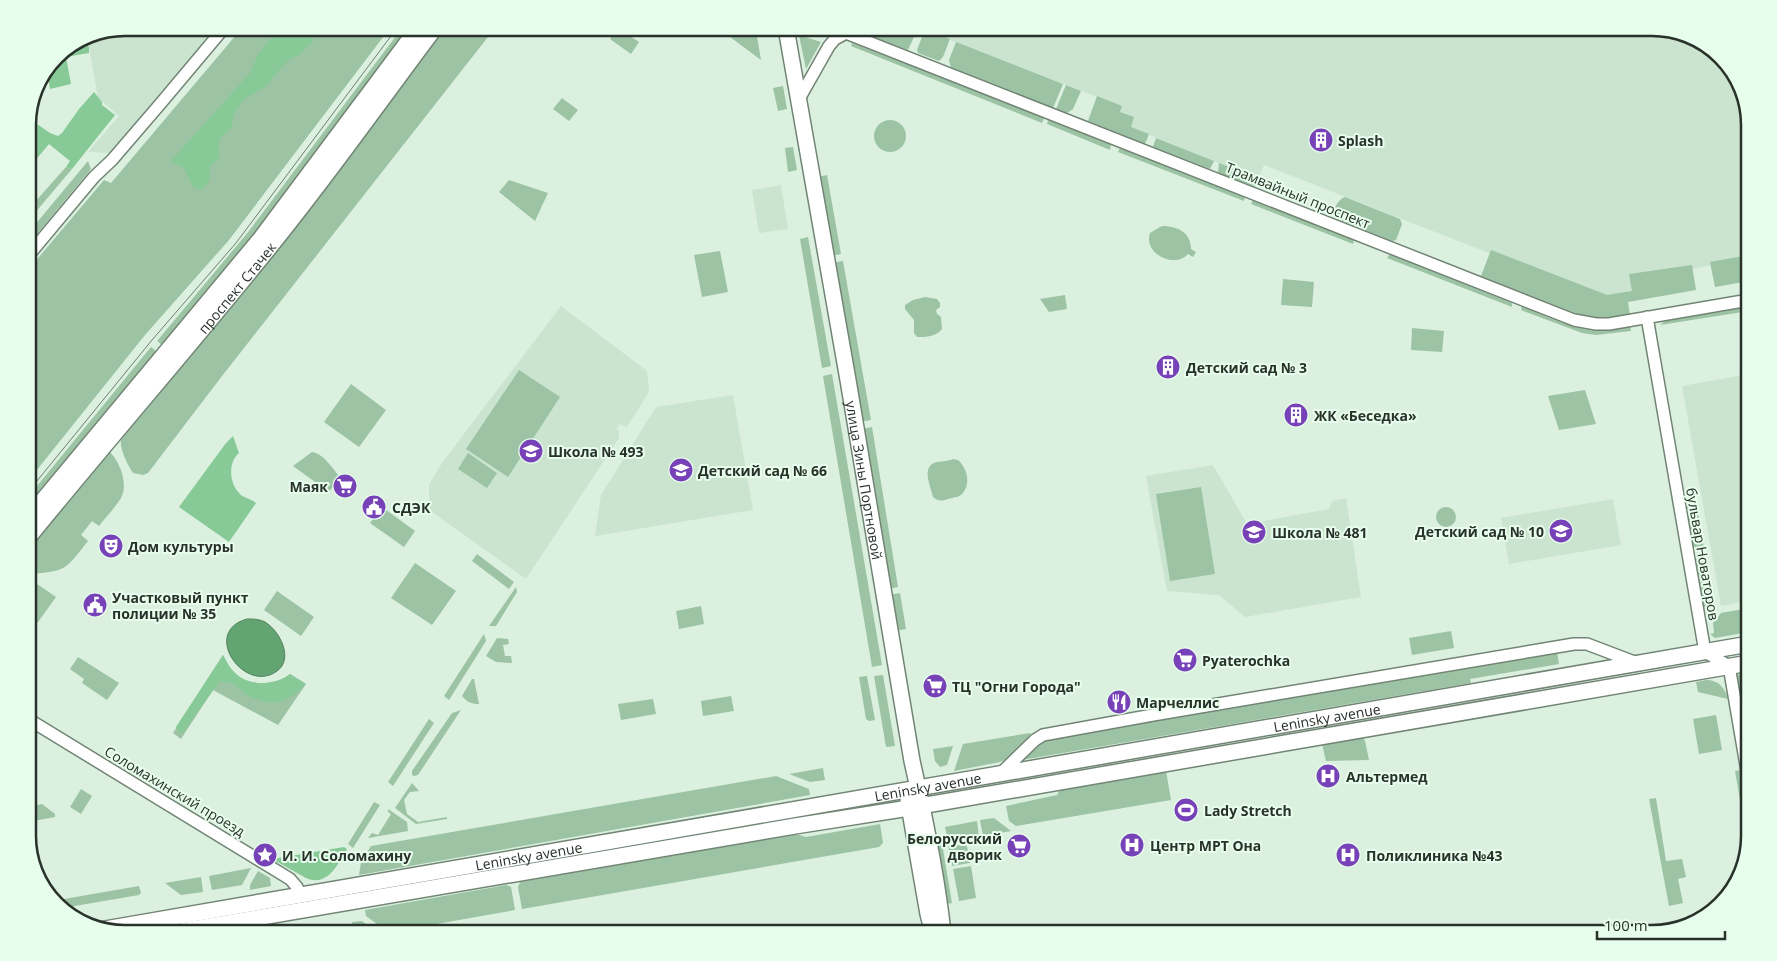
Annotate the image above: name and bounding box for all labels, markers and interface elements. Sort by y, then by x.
building icon: Splash [1308,127,1334,153]
place label: Splash [1338,131,1383,150]
street label: Трамвайный проспект [1223,157,1373,233]
street label: проспект Стачек [193,237,280,337]
building icon: Детский сад № 3 [1155,354,1181,380]
place label: Детский сад № 3 [1186,358,1307,377]
street label: улица Зины Портновой [842,399,888,561]
building icon: ЖК «Беседка» [1283,402,1309,428]
place label: ЖК «Беседка» [1314,406,1417,425]
school or university icon: Школа № 493 [518,438,544,464]
place label: Школа № 493 [548,442,644,461]
school or university icon: Детский сад № 66 [668,457,694,483]
place label: Детский сад № 66 [698,461,827,480]
supermarket icon: Маяк [332,473,358,499]
place label: Маяк [289,477,328,496]
street label: бульвар Новаторов [1682,486,1724,622]
public building icon: СДЭК [361,494,387,520]
place label: СДЭК [392,498,431,517]
school or university icon: Детский сад № 10 [1548,518,1574,544]
school or university icon: Школа № 481 [1241,519,1267,545]
place label: Детский сад № 10 [1415,522,1544,541]
place label: Школа № 481 [1272,523,1368,542]
theatre icon: Дом культуры [98,533,124,559]
place label: Дом культуры [128,537,234,556]
place label: Участковый пункт полиции № 35 [112,588,249,623]
public building icon: Участковый пункт полиции № 35 [82,592,108,618]
supermarket icon: Pyaterochka [1172,647,1198,673]
place label: Pyaterochka [1202,651,1290,670]
supermarket icon: ТЦ "Огни Города" [922,673,948,699]
place label: ТЦ "Огни Города" [952,677,1081,696]
restaurant icon: Марчеллис [1106,689,1132,715]
place label: Марчеллис [1136,693,1219,712]
street label: Leninsky avenue [1272,699,1382,736]
street label: Соломахинский проезд [101,742,249,840]
hospital icon: Альтермед [1315,763,1341,789]
place label: Альтермед [1346,767,1428,786]
street label: Leninsky avenue [873,768,983,805]
sports icon: Lady Stretch [1173,797,1199,823]
place label: Lady Stretch [1204,801,1292,820]
place label: Белорусский дворик [907,829,1002,864]
hospital icon: Центр МРТ Она [1119,832,1145,858]
supermarket icon: Белорусский дворик [1006,833,1032,859]
place label: Центр МРТ Она [1150,836,1261,855]
street label: Leninsky avenue [474,837,584,874]
place icon: И. И. Соломахину [252,842,278,868]
hospital icon: Поликлиника №43 [1335,842,1361,868]
place label: И. И. Соломахину [282,846,411,865]
place label: Поликлиника №43 [1366,846,1503,865]
scale bar [1597,908,1724,940]
text: 100 m [1604,915,1648,935]

